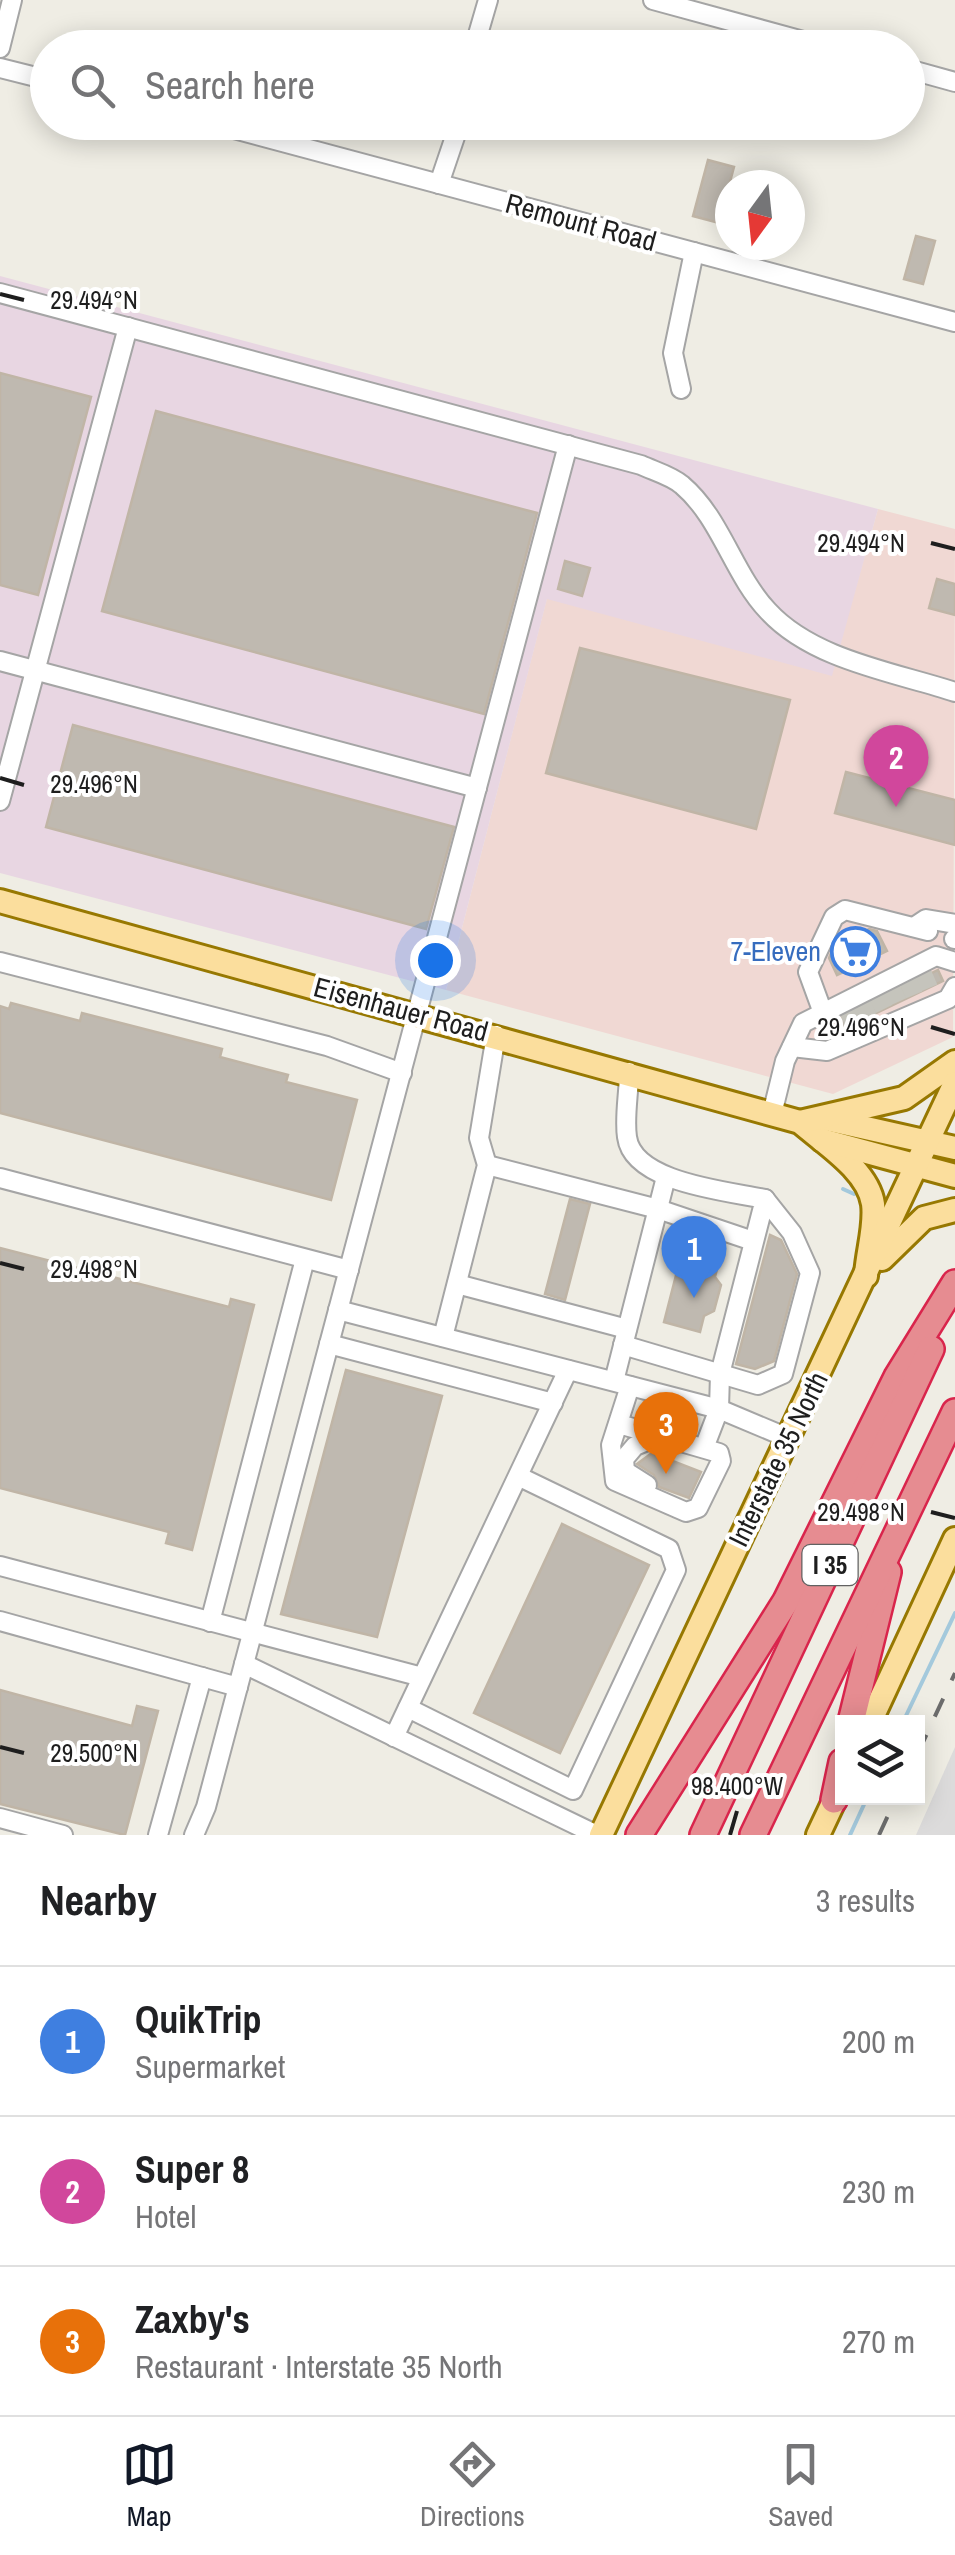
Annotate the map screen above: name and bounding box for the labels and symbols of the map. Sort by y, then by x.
north arrow [715,170,805,260]
street label: Remount Road [502,184,660,260]
text: 29.494°N [50,283,138,317]
text: 29.494°N [817,526,905,560]
pin: 2 [864,724,928,807]
text: 29.496°N [50,767,138,801]
supermarket icon: 7-Eleven [830,925,882,977]
place label: 7-Eleven [730,932,821,970]
your location [410,935,461,986]
street label: Eisenhauer Road [310,968,492,1050]
text: 29.496°N [817,1010,905,1044]
pin: 1 [662,1216,726,1298]
text: 29.498°N [50,1252,138,1286]
street label: Interstate 35 North [719,1365,837,1553]
pin: 3 [634,1392,698,1474]
text: 29.498°N [817,1495,905,1529]
road number: I 35 [802,1545,858,1585]
text: 29.500°N [50,1736,138,1770]
text: 98.400°W [691,1769,784,1803]

